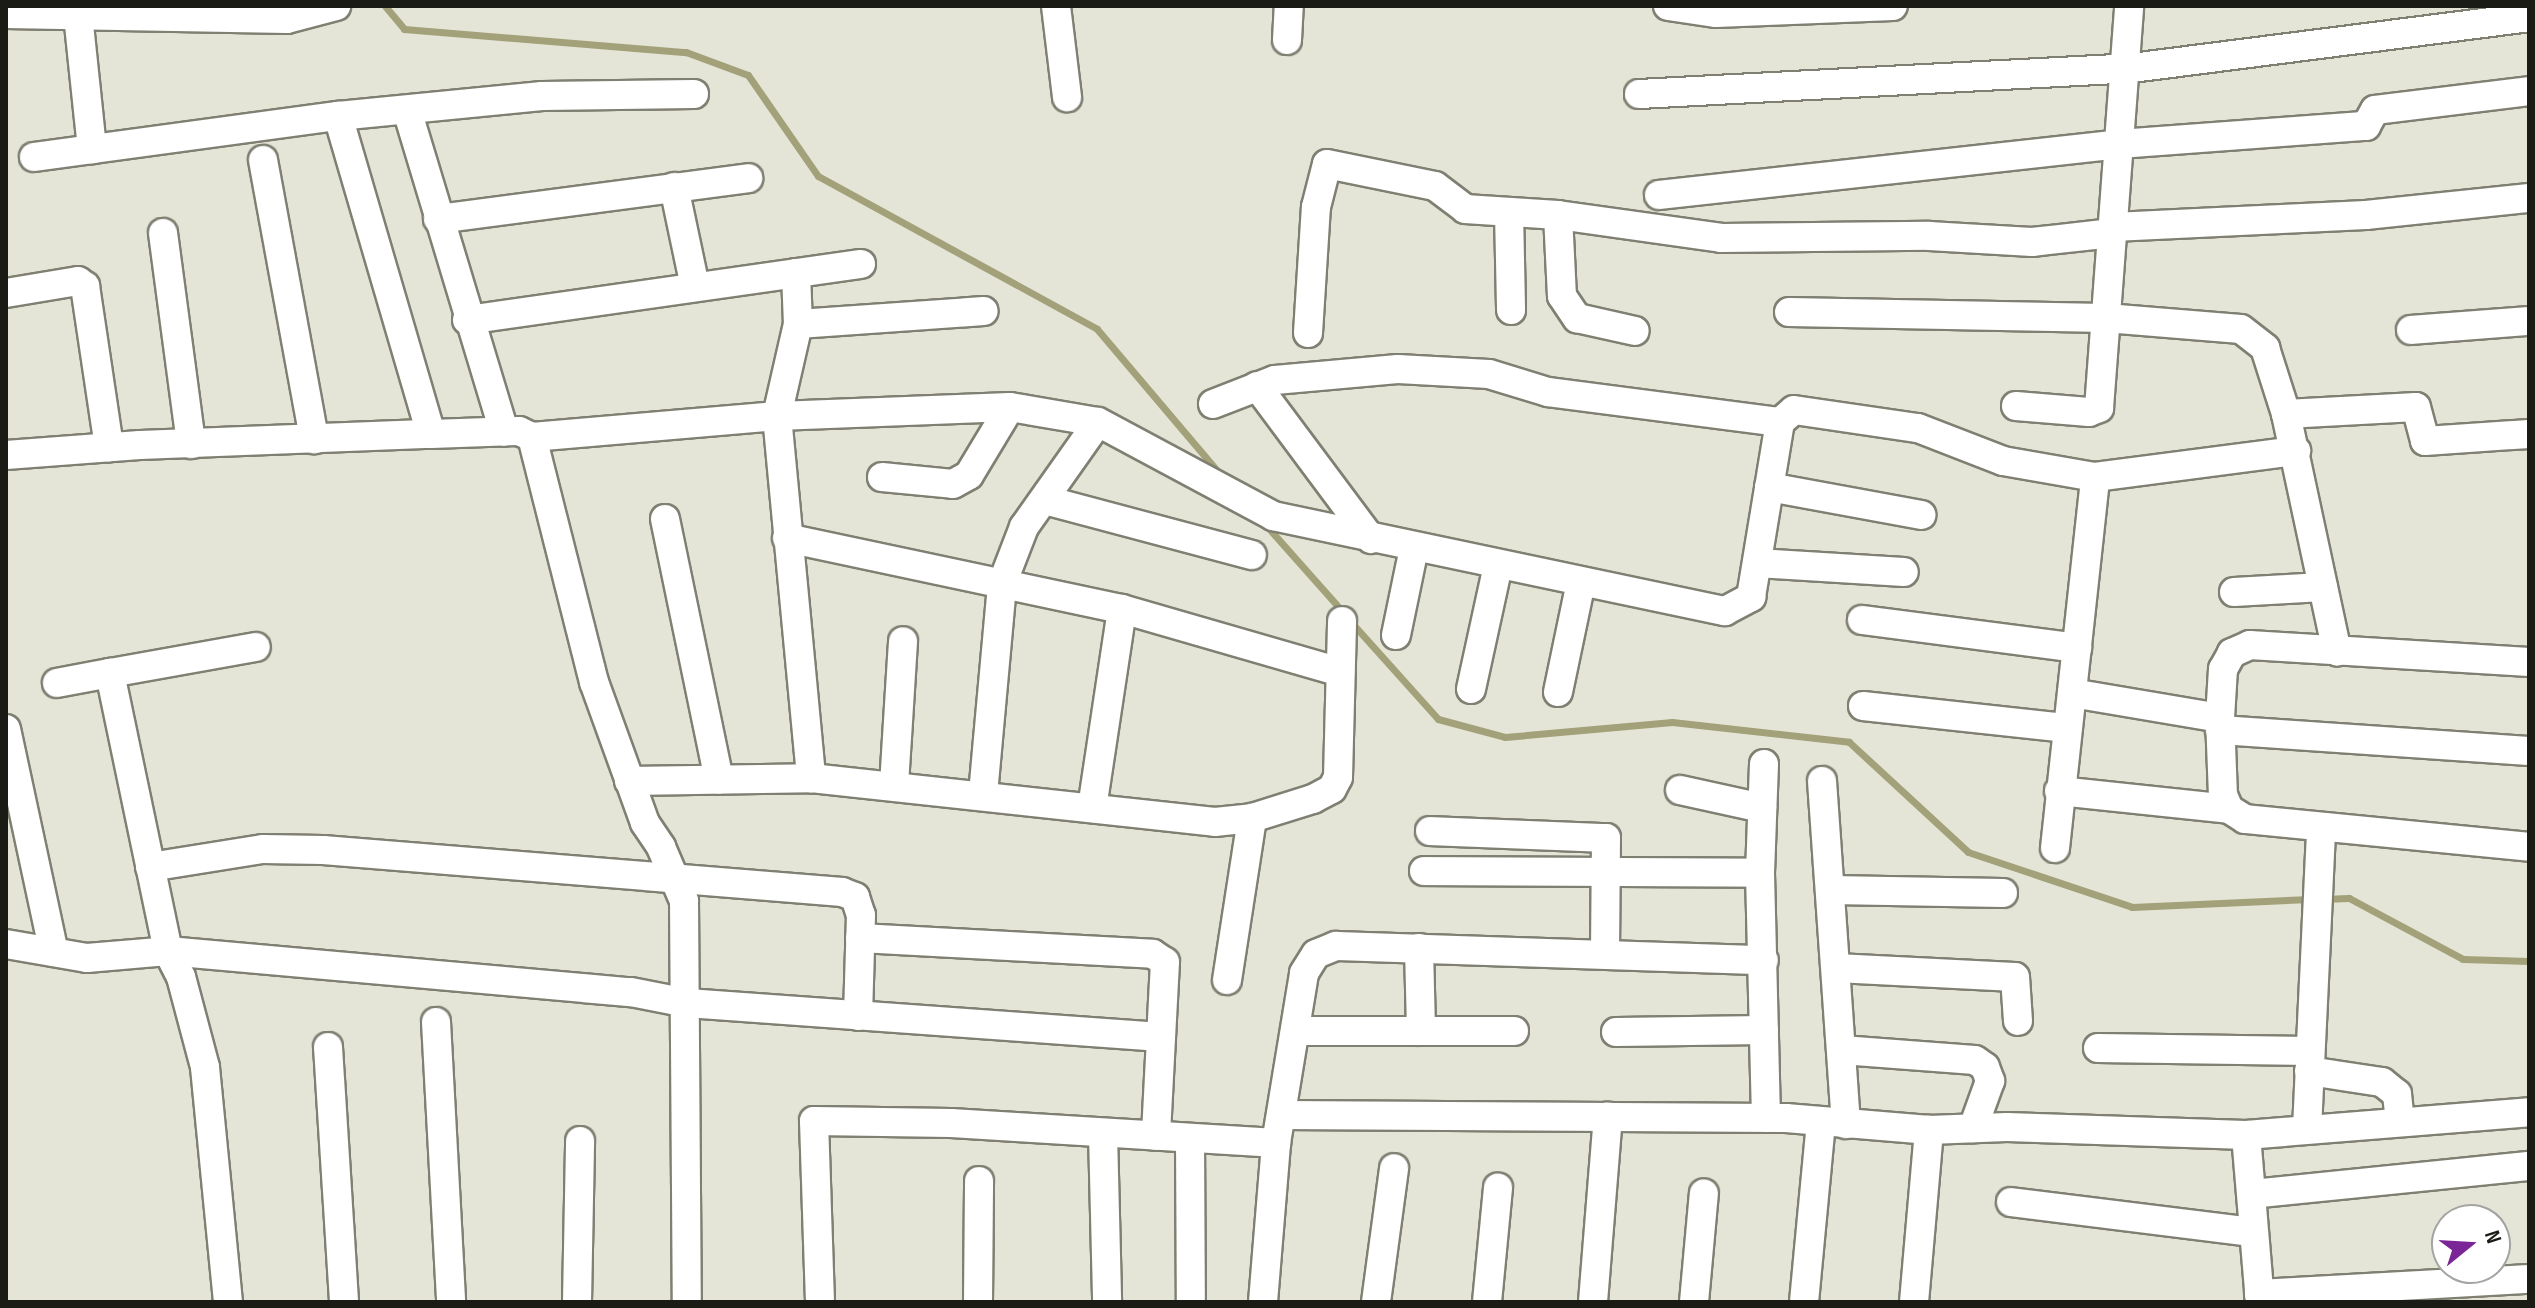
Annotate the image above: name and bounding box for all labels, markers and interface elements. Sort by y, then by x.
north arrow [2431,1204,2511,1284]
text: N [2478,1227,2507,1247]

